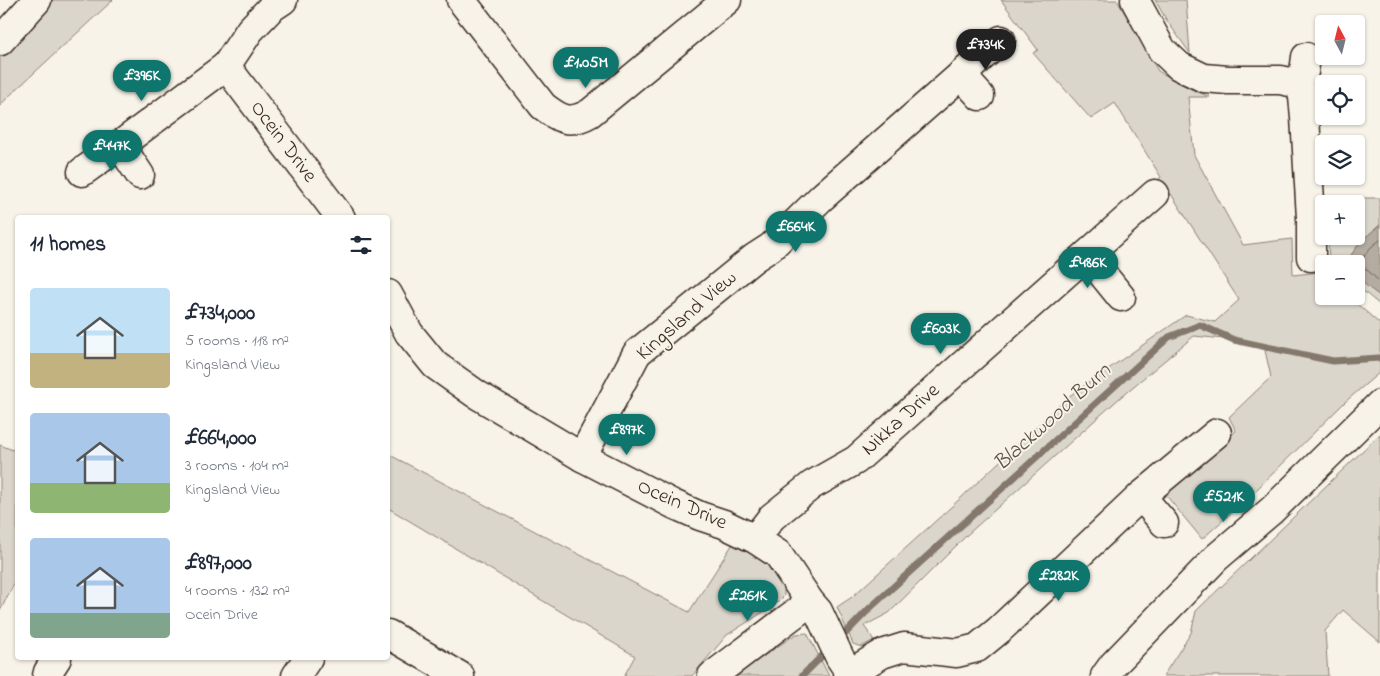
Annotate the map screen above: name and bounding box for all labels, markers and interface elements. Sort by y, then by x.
north arrow [1315,15,1365,65]
map controls [1315,15,1365,305]
pin: £734K [951,28,1021,71]
text: £734K [967,33,1005,57]
pin: £1.05M [545,46,627,89]
text: £1.05M [564,51,608,75]
pin: £396K [107,59,177,102]
text: £396K [124,64,160,88]
button: locate [1315,75,1365,125]
street label: Ocein Drive [242,95,324,190]
pin: £447K [77,130,147,172]
text: £447K [93,134,131,158]
button: layers [1315,135,1365,185]
button: + [1315,195,1365,245]
pin: £664K [761,210,831,253]
text: £664K [777,215,815,239]
text: 11 homes [30,230,106,260]
icon: filters [347,231,375,259]
pin: £486K [1053,246,1123,289]
text: £486K [1069,251,1107,275]
button: − [1315,255,1365,305]
street label: Kingsland View [630,264,745,370]
text: £734,000 [185,299,255,329]
icon: home [70,308,130,368]
pin: £603K [906,312,976,355]
text: £603K [922,317,960,341]
text: 5 rooms · 118 m² [185,329,289,353]
text: Kingsland View [185,353,280,377]
water label: Blackwood Burn [987,356,1120,480]
street label: Nikka Drive [855,376,947,464]
pin: £897K [592,414,662,456]
text: £897K [609,418,645,442]
text: £664,000 [185,424,256,454]
icon: home [70,433,130,493]
text: 3 rooms · 104 m² [185,454,289,478]
street label: Ocein Drive [632,472,732,538]
text: Kingsland View [185,478,280,502]
pin: £521K [1189,480,1259,523]
text: £521K [1204,485,1244,509]
text: £897,000 [185,549,252,579]
icon: home [70,558,130,618]
pin: £282K [1024,560,1094,602]
text: £282K [1039,564,1079,588]
text: 4 rooms · 132 m² [185,579,290,603]
pin: £261K [713,580,783,622]
text: £261K [729,584,767,608]
text: Ocein Drive [185,603,258,627]

